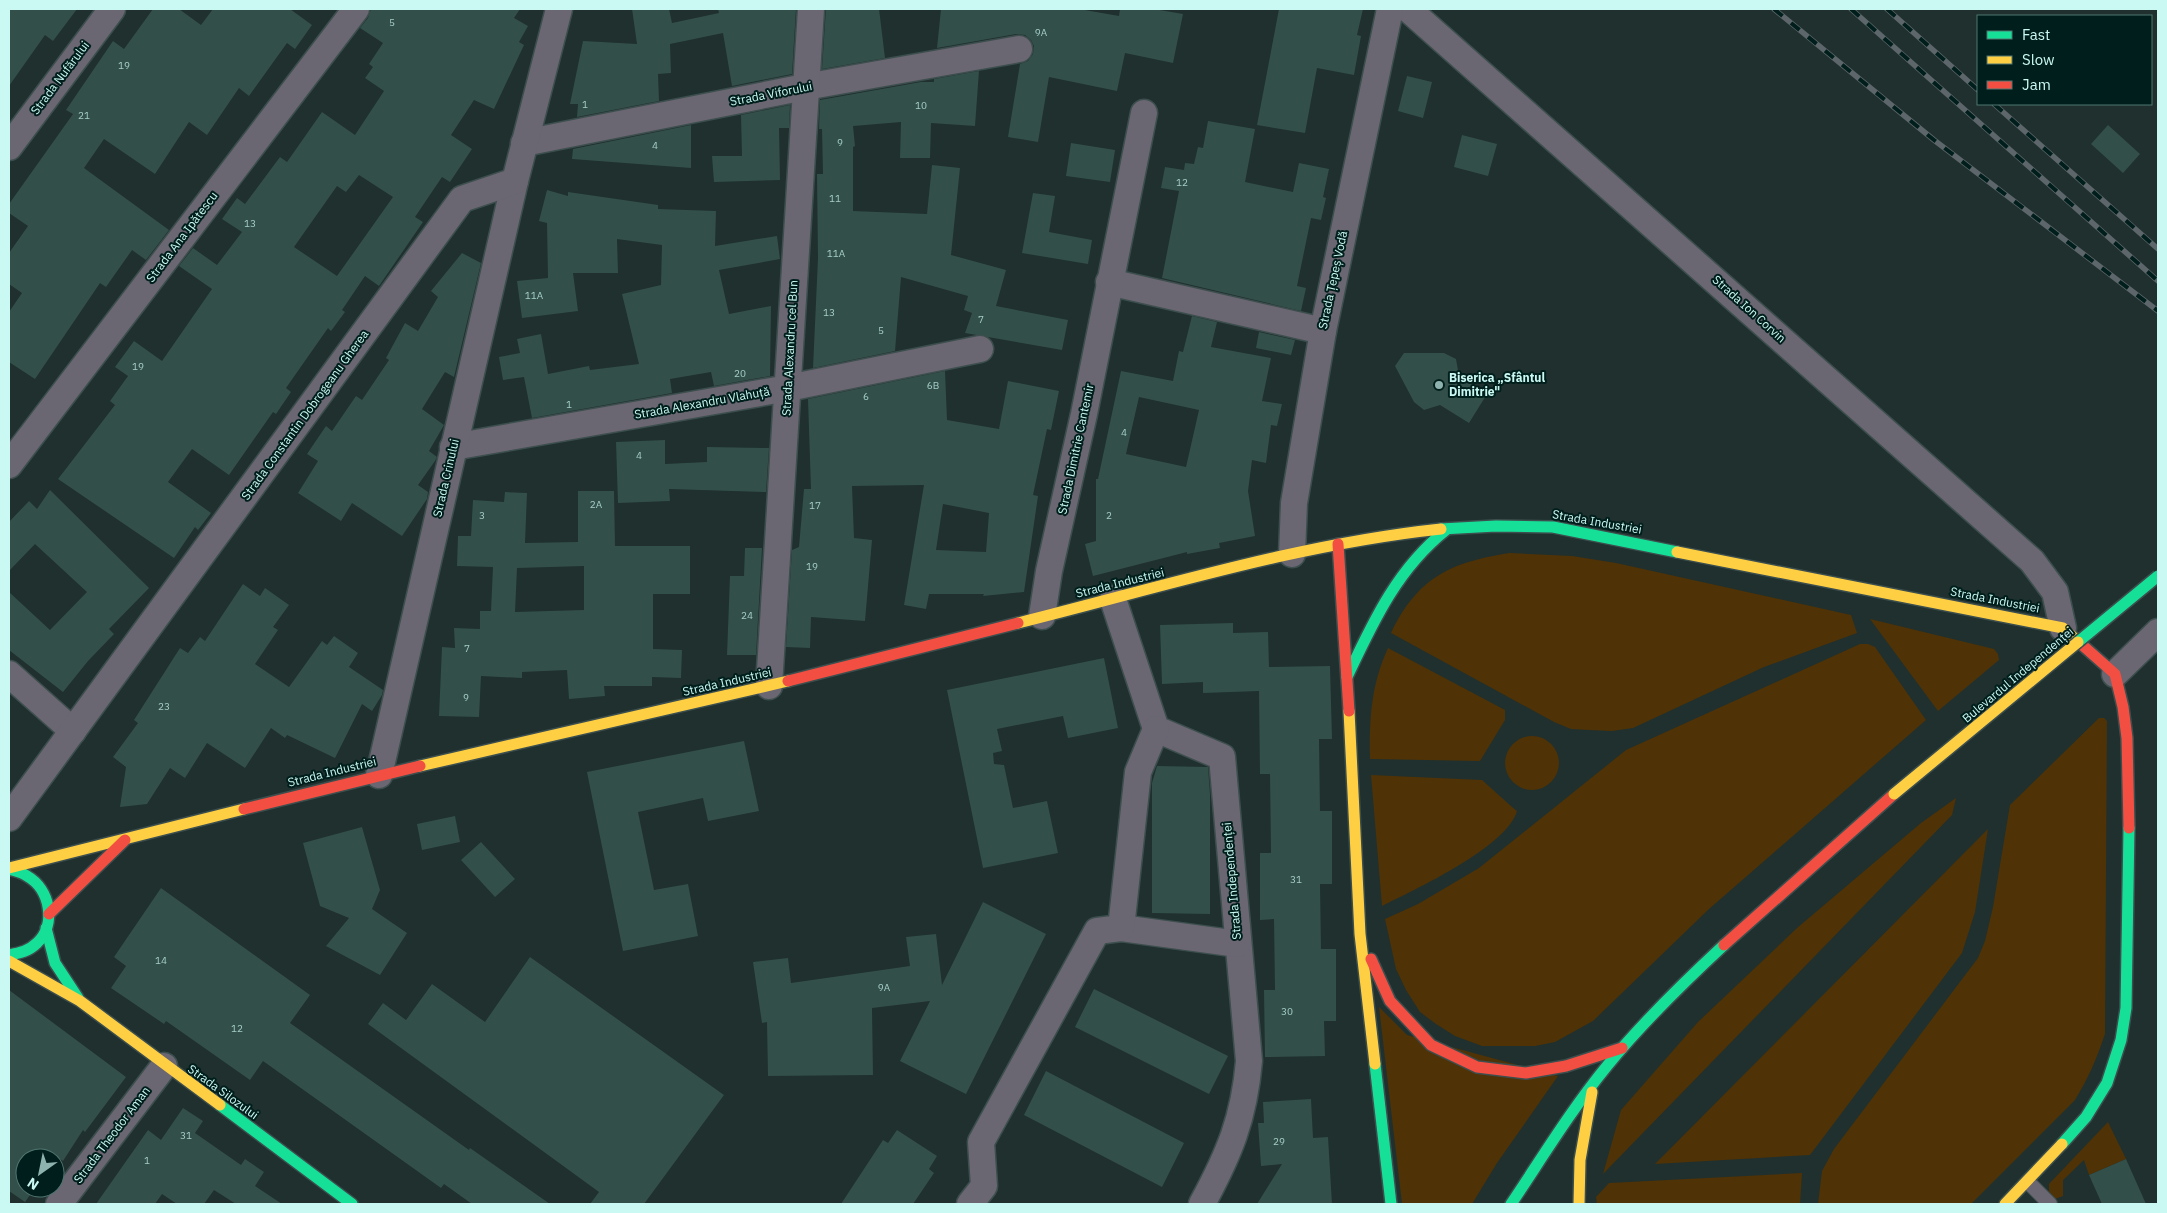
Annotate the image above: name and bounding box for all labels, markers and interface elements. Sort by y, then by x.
legend [1977,15,2152,105]
house number: 5 [389,16,395,29]
text: Fast [2022,25,2050,44]
house number: 9A [1035,26,1048,39]
street label: Strada Nufărului [27,38,92,117]
text: Slow [2022,50,2055,69]
house number: 19 [118,59,130,72]
text: Jam [2022,75,2051,94]
street label: Strada Viforului [729,78,813,109]
house number: 1 [582,98,588,111]
house number: 10 [915,99,927,112]
house number: 21 [78,109,90,122]
house number: 9 [837,136,843,149]
house number: 4 [652,139,658,152]
house number: 12 [1176,176,1188,189]
street label: Strada Ana Ipătescu [143,188,221,285]
house number: 11 [829,192,841,205]
house number: 13 [244,217,256,230]
street label: Strada Țepeș Vodă [1315,229,1350,330]
house number: 11A [827,247,846,260]
street label: Strada Ion Corvin [1710,272,1789,346]
street label: Strada Alexandru cel Bun [778,280,801,416]
house number: 11A [525,289,544,302]
house number: 13 [823,306,835,319]
house number: 7 [978,313,984,326]
house number: 5 [878,324,884,337]
street label: Strada Constantin Dobrogeanu Gherea [238,326,372,503]
house number: 19 [132,360,144,373]
house number: 20 [734,367,746,380]
place label: Biserica „Sfântul Dimitrie" [1449,370,1545,399]
house number: 6B [927,379,939,392]
marker: Biserica „Sfântul Dimitrie" [1433,379,1445,391]
street label: Strada Dimitrie Cantemir [1054,382,1097,516]
street label: Strada Alexandru Vlahuță [633,383,771,422]
house number: 6 [863,390,869,403]
house number: 1 [566,398,572,411]
house number: 4 [1121,426,1127,439]
street label: Strada Crinului [429,437,462,518]
house number: 4 [636,449,642,462]
house number: 2A [590,498,603,511]
house number: 17 [809,499,821,512]
street label: Strada Industriei [1551,506,1643,537]
house number: 3 [479,509,485,522]
house number: 2 [1106,509,1112,522]
house number: 19 [806,560,818,573]
street label: Strada Industriei [1074,564,1166,601]
street label: Strada Industriei [1949,584,2041,616]
house number: 24 [741,609,753,622]
street label: Bulevardul Independenței [1959,624,2076,726]
house number: 7 [464,642,470,655]
street label: Strada Industriei [681,664,773,699]
house number: 9 [463,691,469,704]
house number: 23 [158,700,170,713]
street label: Strada Industriei [286,753,378,790]
street label: Strada Independenței [1219,822,1244,940]
house number: 31 [1290,873,1302,886]
house number: 14 [155,954,167,967]
house number: 9A [878,981,891,994]
house number: 30 [1281,1005,1293,1018]
house number: 12 [231,1022,243,1035]
street label: Strada Silozului [185,1061,261,1122]
street label: Strada Theodor Aman [70,1083,153,1186]
house number: 31 [180,1129,192,1142]
house number: 29 [1273,1135,1285,1148]
north arrow [15,1148,65,1198]
house number: 1 [144,1154,150,1167]
text: N [24,1174,42,1194]

